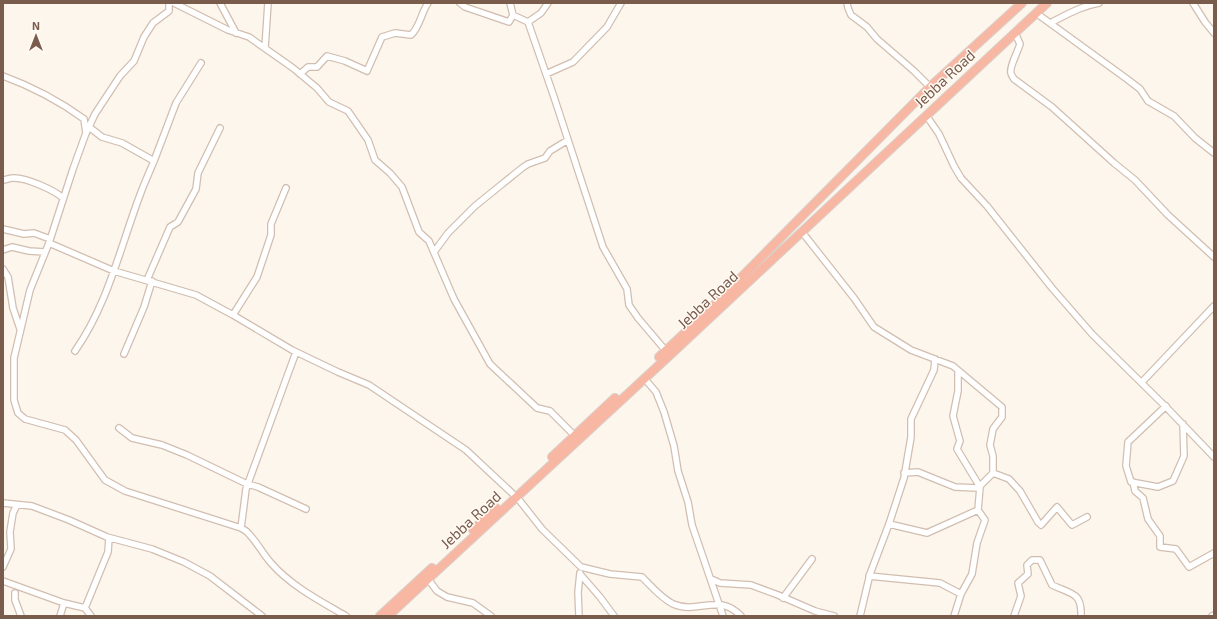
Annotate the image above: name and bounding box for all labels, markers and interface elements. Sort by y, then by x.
north arrow [16,16,56,56]
text: N [32,19,40,32]
street label: Jebba Road [910,46,978,111]
street label: Jebba Road [673,267,741,332]
street label: Jebba Road [436,487,504,552]

